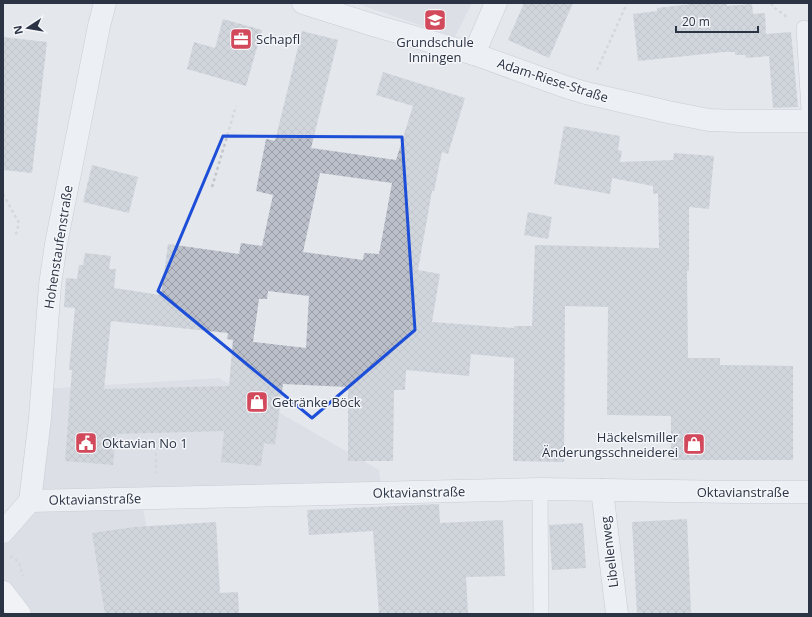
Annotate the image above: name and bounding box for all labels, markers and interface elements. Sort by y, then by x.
school or university icon: Grundschule Inningen [422,7,448,33]
north arrow [8,8,48,48]
scale bar [676,8,758,34]
text: 20 m [682,13,710,30]
text: N [9,24,26,36]
office icon: Schapfl [228,26,254,52]
place label: Schapfl [256,30,300,48]
place label: Grundschule Inningen [396,33,474,66]
street label: Adam-Riese-Straße [495,54,611,106]
street label: Hohenstaufenstraße [39,184,77,310]
shop icon: Getränke Böck [244,389,270,415]
place label: Getränke Böck [272,393,361,411]
place label: Häckelsmiller Änderungsschneiderei [542,428,679,461]
public building icon: Oktavian No 1 [73,430,99,456]
shop icon: Häckelsmiller Änderungsschneiderei [681,431,707,457]
place label: Oktavian No 1 [102,434,188,452]
street label: Oktavianstraße [373,482,465,502]
street label: Oktavianstraße [697,483,789,501]
street label: Oktavianstraße [49,489,141,509]
street label: Libellenweg [596,515,622,589]

